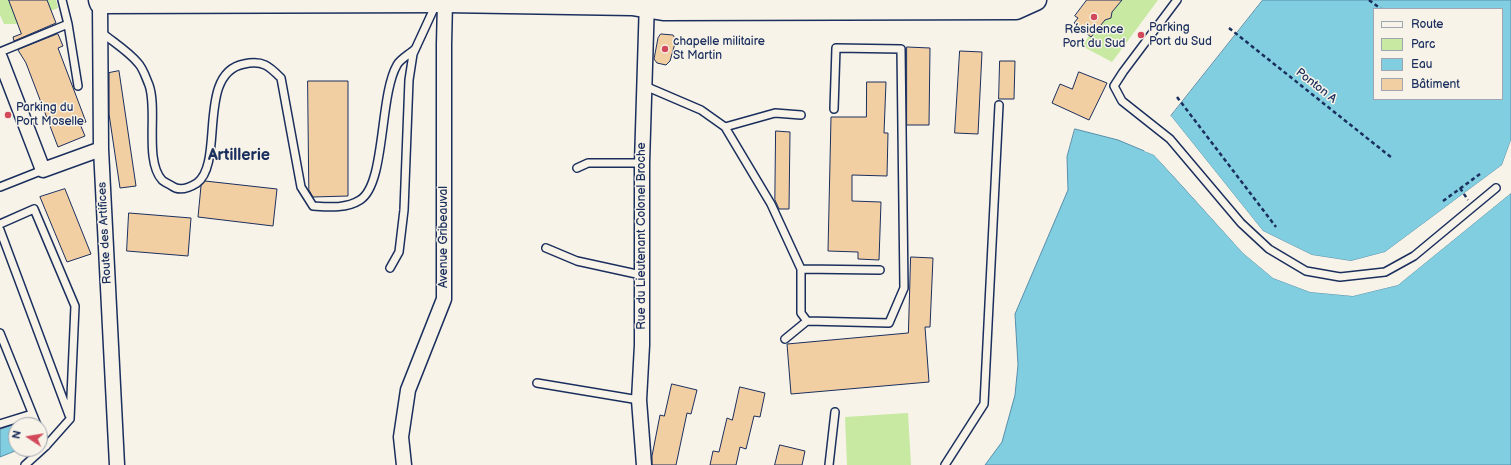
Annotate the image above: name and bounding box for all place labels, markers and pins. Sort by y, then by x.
marker: Résidence Port du Sud [1089,12,1099,22]
place label: Parking Port du Sud [1149,21,1212,49]
place label: Résidence Port du Sud [1063,23,1125,51]
marker: Parking Port du Sud [1136,30,1146,40]
place label: chapelle militaire St Martin [673,35,765,63]
marker: chapelle militaire St Martin [660,44,670,54]
place label: Parking du Port Moselle [16,101,84,129]
marker: Parking du Port Moselle [3,110,13,120]

